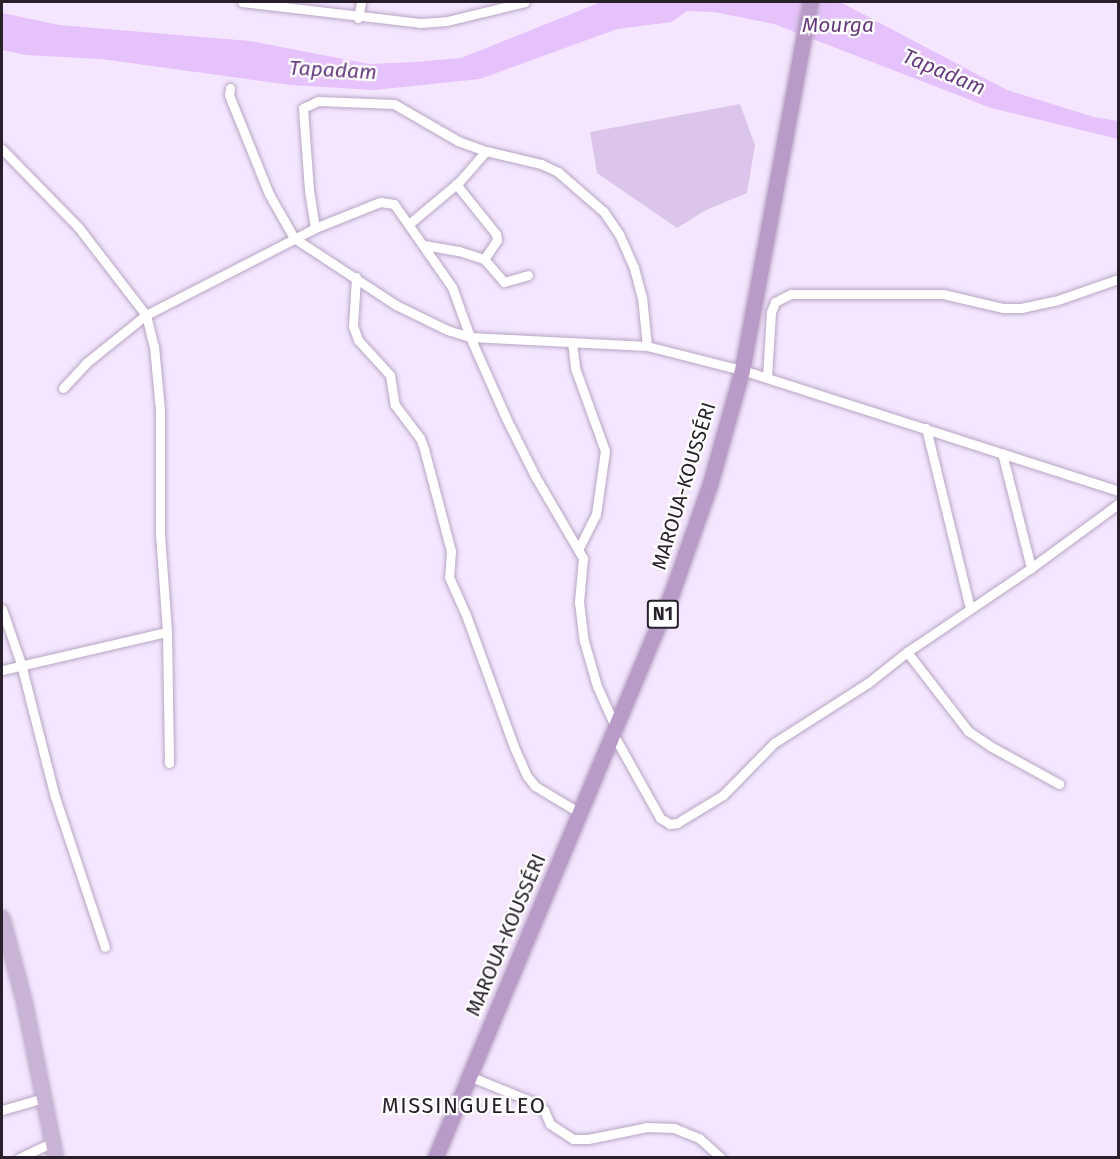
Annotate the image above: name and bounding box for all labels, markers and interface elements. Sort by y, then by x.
water label: Mourga [802,12,874,38]
water label: Tapadam [899,43,989,101]
water label: Tapadam [289,55,377,85]
street label: MAROUA-KOUSSÉRI [647,399,721,573]
road number: N1 [646,599,680,629]
street label: MAROUA-KOUSSÉRI [461,850,551,1020]
district label: MISSINGUELEO [382,1093,546,1119]

